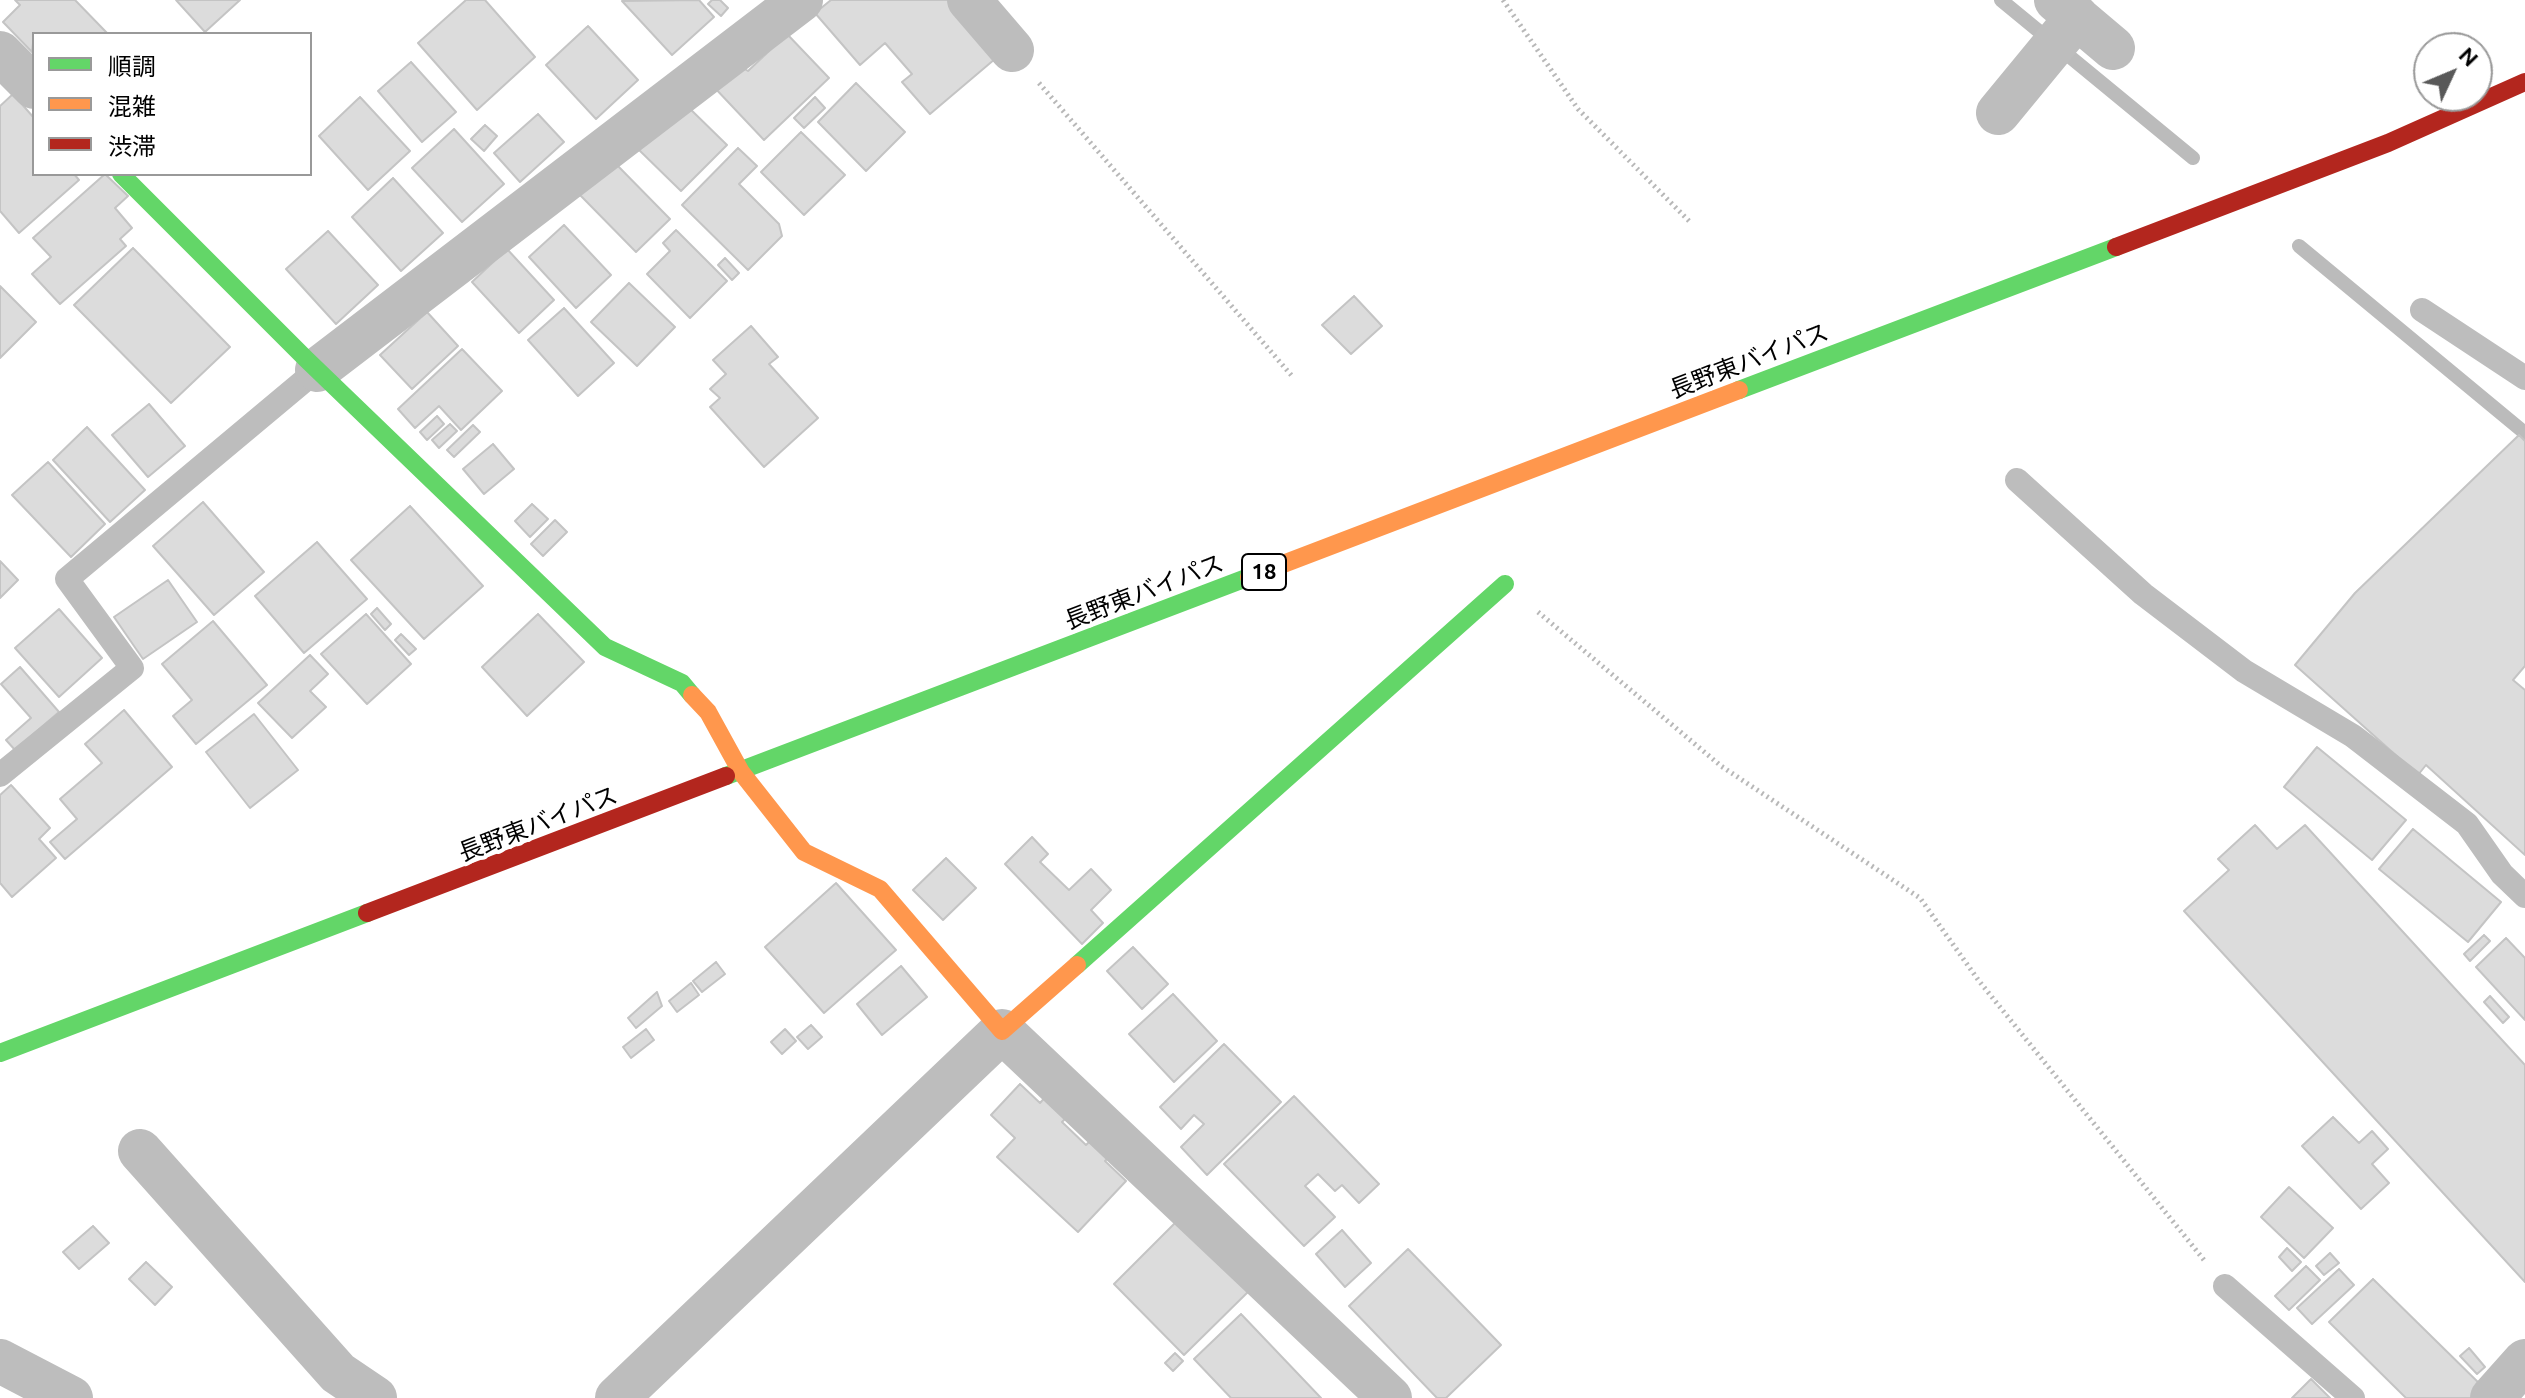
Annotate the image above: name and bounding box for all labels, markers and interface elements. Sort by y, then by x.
legend [32,32,312,176]
north arrow [2413,32,2493,112]
text: N [2454,42,2484,71]
text: 順調 [108,53,156,80]
text: 混雑 [108,93,156,120]
text: 渋滞 [108,133,156,160]
street label: 長野東バイパス [1665,317,1833,405]
street label: 長野東バイパス [1060,548,1228,636]
road number: 18 [1242,554,1286,590]
street label: 長野東バイパス [454,780,622,868]

